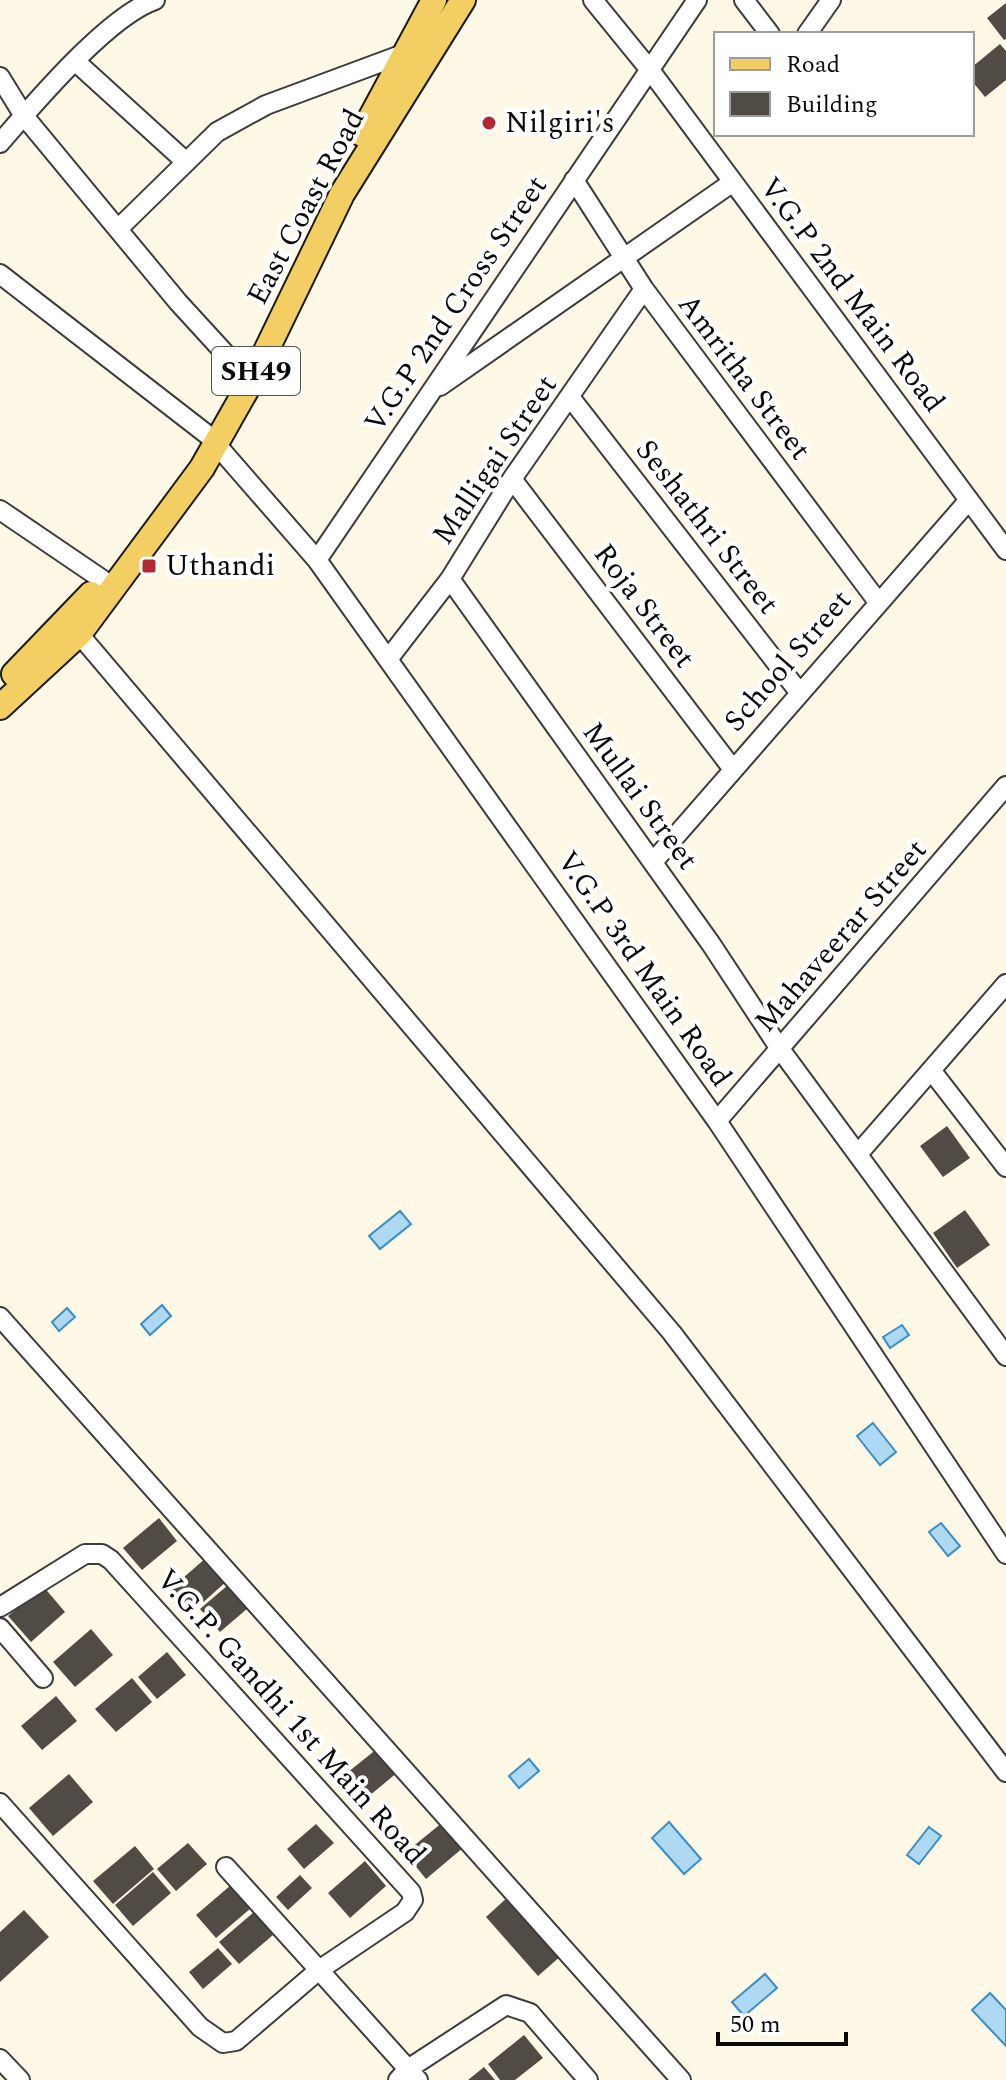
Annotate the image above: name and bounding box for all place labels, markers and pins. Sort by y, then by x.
place label: Nilgiri's [505,100,615,146]
marker: Nilgiri's [480,114,498,132]
place label: Uthandi [165,543,275,589]
marker: Uthandi [140,557,158,575]

